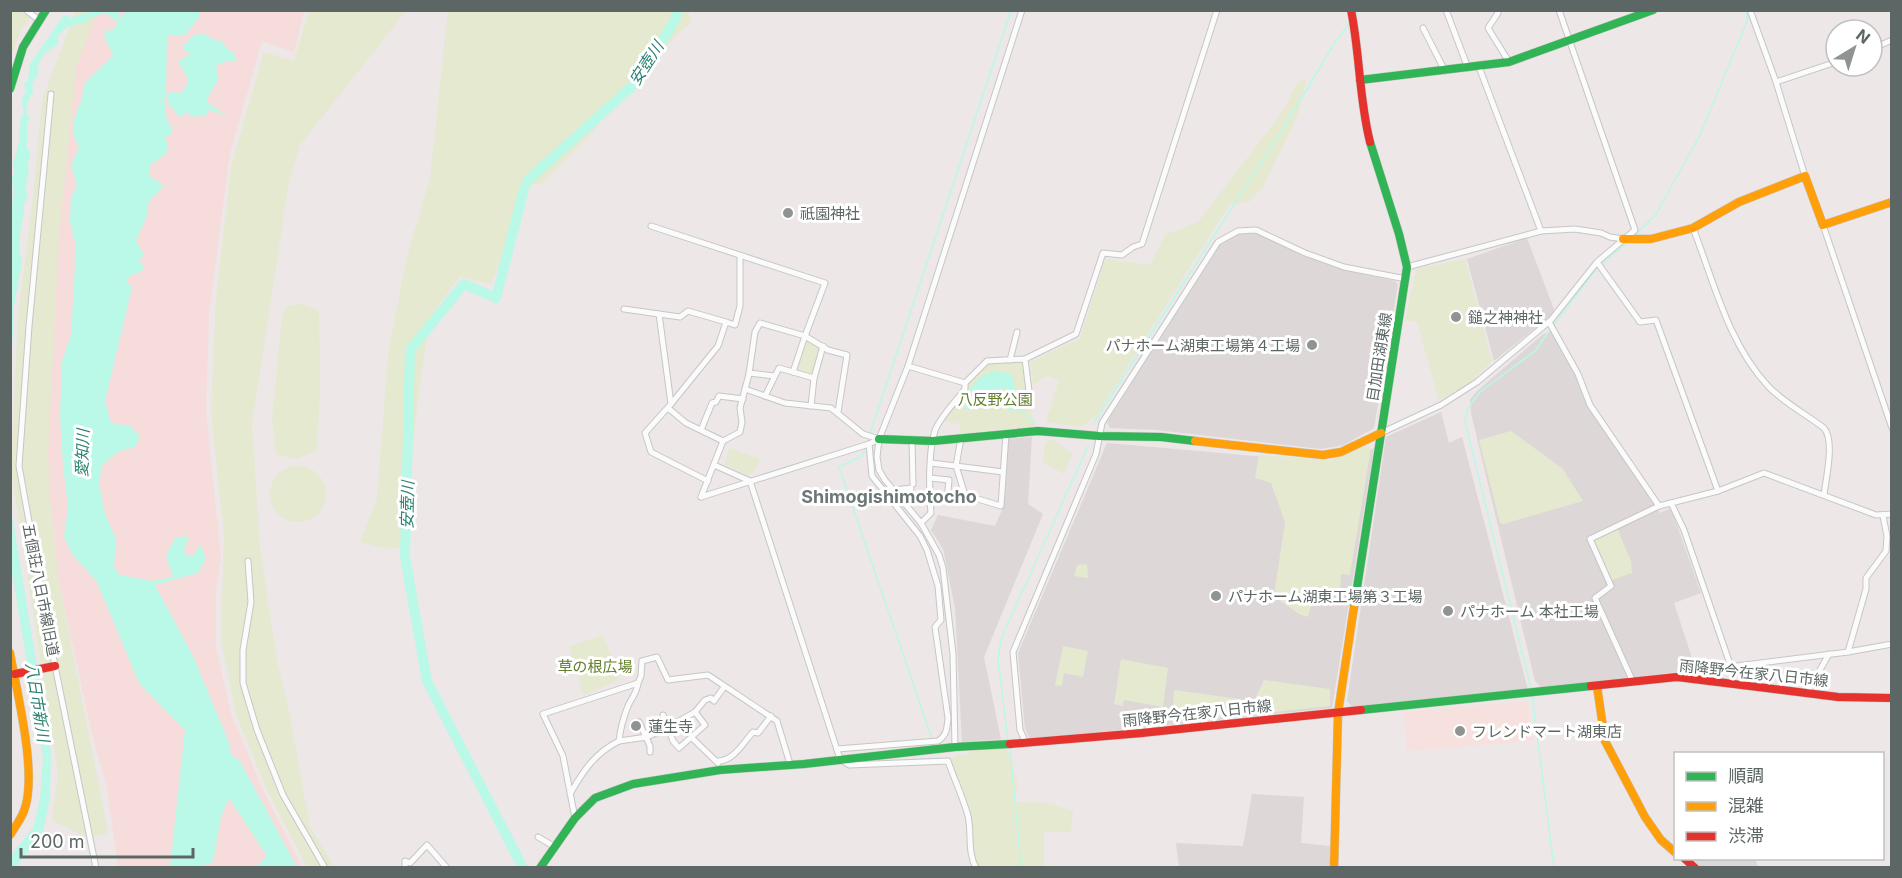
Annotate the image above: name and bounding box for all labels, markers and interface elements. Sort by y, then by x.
north arrow [1824,18,1884,78]
text: N [1852,25,1874,48]
water label: 安壺川 [625,36,669,89]
place label: 祇園神社 [800,204,860,223]
marker: 祇園神社 [781,206,795,220]
place label: 鎚之神神社 [1468,308,1543,327]
marker: 鎚之神神社 [1449,310,1463,324]
street label: 目加田湖東線 [1363,311,1395,403]
place label: パナホーム湖東工場第４工場 [1105,336,1300,355]
marker: パナホーム湖東工場第４工場 [1305,338,1319,352]
park label: 八反野公園 [957,390,1033,409]
water label: 愛知川 [71,427,93,477]
water label: 安壺川 [397,479,417,529]
district label: Shimogishimotocho [801,486,977,507]
street label: 五個荘八日市線旧道 [19,522,63,658]
place label: パナホーム湖東工場第３工場 [1228,587,1423,606]
marker: パナホーム湖東工場第３工場 [1209,589,1223,603]
place label: パナホーム 本社工場 [1460,602,1599,621]
marker: パナホーム 本社工場 [1441,604,1455,618]
street label: 雨降野今在家八日市線 [1678,656,1830,690]
park label: 草の根広場 [557,657,633,676]
water label: 八日市新川 [22,661,54,745]
street label: 雨降野今在家八日市線 [1121,696,1273,730]
place label: 蓮生寺 [648,717,693,736]
marker: 蓮生寺 [629,719,643,733]
place label: フレンドマート湖東店 [1472,722,1622,741]
marker: フレンドマート湖東店 [1453,724,1467,738]
legend [1674,752,1884,860]
text: 順調 [1728,765,1764,786]
text: 混雑 [1728,795,1764,816]
scale bar [21,821,194,859]
text: 渋滞 [1728,825,1764,846]
text: 200 m [30,831,85,852]

